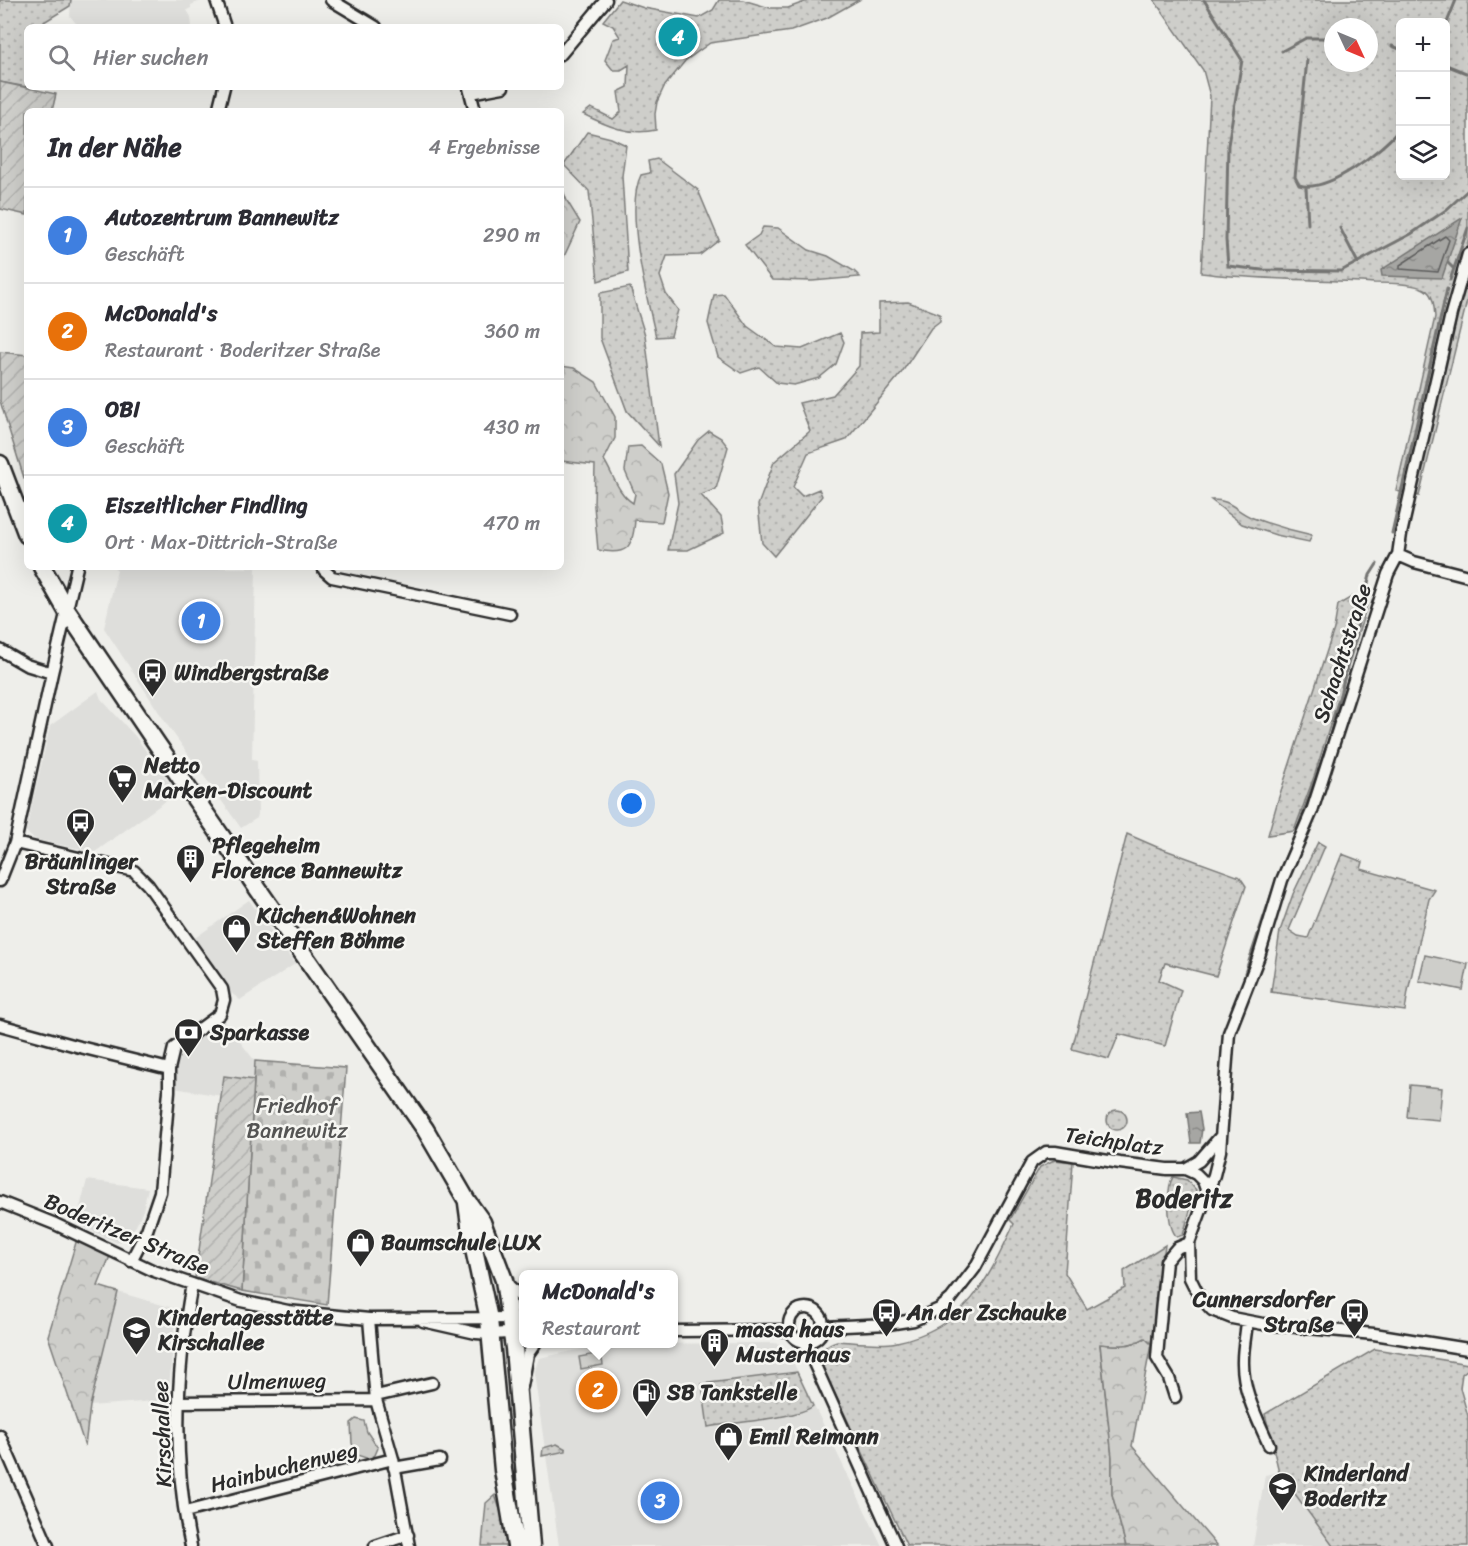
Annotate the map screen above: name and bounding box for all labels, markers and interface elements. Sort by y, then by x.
pin: 4 [658,15,698,60]
north arrow [1324,18,1378,72]
map controls [1396,18,1450,180]
button: + [1396,18,1450,72]
search box [24,24,564,90]
text: Hier suchen [93,38,208,77]
icon: search [45,41,78,74]
button: − [1396,72,1450,126]
text: In der Nähe [48,124,182,170]
button: layers [1396,126,1450,180]
text: 4 Ergebnisse [429,130,540,165]
text: Autozentrum Bannewitz [105,198,339,237]
text: 1 [63,218,72,253]
text: 290 m [483,218,540,253]
text: Geschäft [105,237,184,272]
text: McDonald's [105,294,217,333]
text: 2 [62,314,73,349]
text: 360 m [484,314,540,349]
text: Restaurant · Boderitzer Straße [105,333,381,368]
text: OBI [105,390,140,429]
text: 3 [62,410,73,445]
text: 430 m [483,410,540,445]
text: Geschäft [105,429,184,464]
text: Eiszeitlicher Findling [105,486,308,525]
text: 4 [61,506,74,541]
text: 470 m [483,506,540,541]
text: Ort · Max-Dittrich-Straße [105,525,338,560]
street label: Schachtstraße [1301,578,1383,728]
pin: 1 [182,598,220,644]
place label: Windbergstraße [174,653,330,692]
bus stop icon: Windbergstraße [137,656,169,698]
place label: Netto Marken-Discount [143,746,312,810]
supermarket icon: Netto Marken-Discount [107,762,139,804]
your location [617,789,646,818]
bus stop icon: Bräunlinger Straße [65,806,97,848]
place label: Pflegeheim Florence Bannewitz [211,826,403,890]
place label: Bräunlinger Straße [25,842,139,906]
building icon: Pflegeheim Florence Bannewitz [175,842,207,884]
place label: Küchen&Wohnen Steffen Böhme [256,896,416,960]
shop icon: Küchen&Wohnen Steffen Böhme [220,912,252,954]
place label: Sparkasse [209,1013,309,1052]
bank icon: Sparkasse [173,1016,205,1058]
park label: Friedhof Bannewitz [246,1086,348,1150]
street label: Teichplatz [1062,1115,1166,1167]
district label: Boderitz [1135,1175,1234,1221]
street label: Boderitzer Straße [38,1181,216,1287]
place label: Baumschule LUX [381,1223,542,1262]
shop icon: Baumschule LUX [344,1226,376,1268]
popup [519,1270,678,1348]
text: McDonald's [542,1272,655,1311]
place label: Cunnersdorfer Straße [1192,1280,1336,1344]
place label: An der Zschauke [906,1293,1067,1332]
bus stop icon: An der Zschauke [870,1296,902,1338]
bus stop icon: Cunnersdorfer Straße [1339,1296,1371,1338]
place label: Kindertagesstätte Kirschallee [157,1298,334,1362]
place label: massa haus Musterhaus [735,1310,851,1374]
text: Restaurant [542,1311,641,1346]
school or university icon: Kindertagesstätte Kirschallee [121,1314,153,1356]
building icon: massa haus Musterhaus [699,1326,731,1368]
street label: Ulmenweg [227,1361,327,1401]
pin: 2 [578,1368,618,1412]
place label: SB Tankstelle [666,1373,798,1412]
fuel station icon: SB Tankstelle [630,1376,662,1418]
street label: Kirschallee [141,1380,183,1488]
place label: Emil Reimann [749,1417,879,1456]
shop icon: Emil Reimann [712,1420,744,1462]
street label: Hainbuchenweg [206,1430,362,1504]
place label: Kinderland Boderitz [1303,1454,1410,1518]
school or university icon: Kinderland Boderitz [1267,1470,1299,1512]
pin: 3 [640,1478,680,1524]

